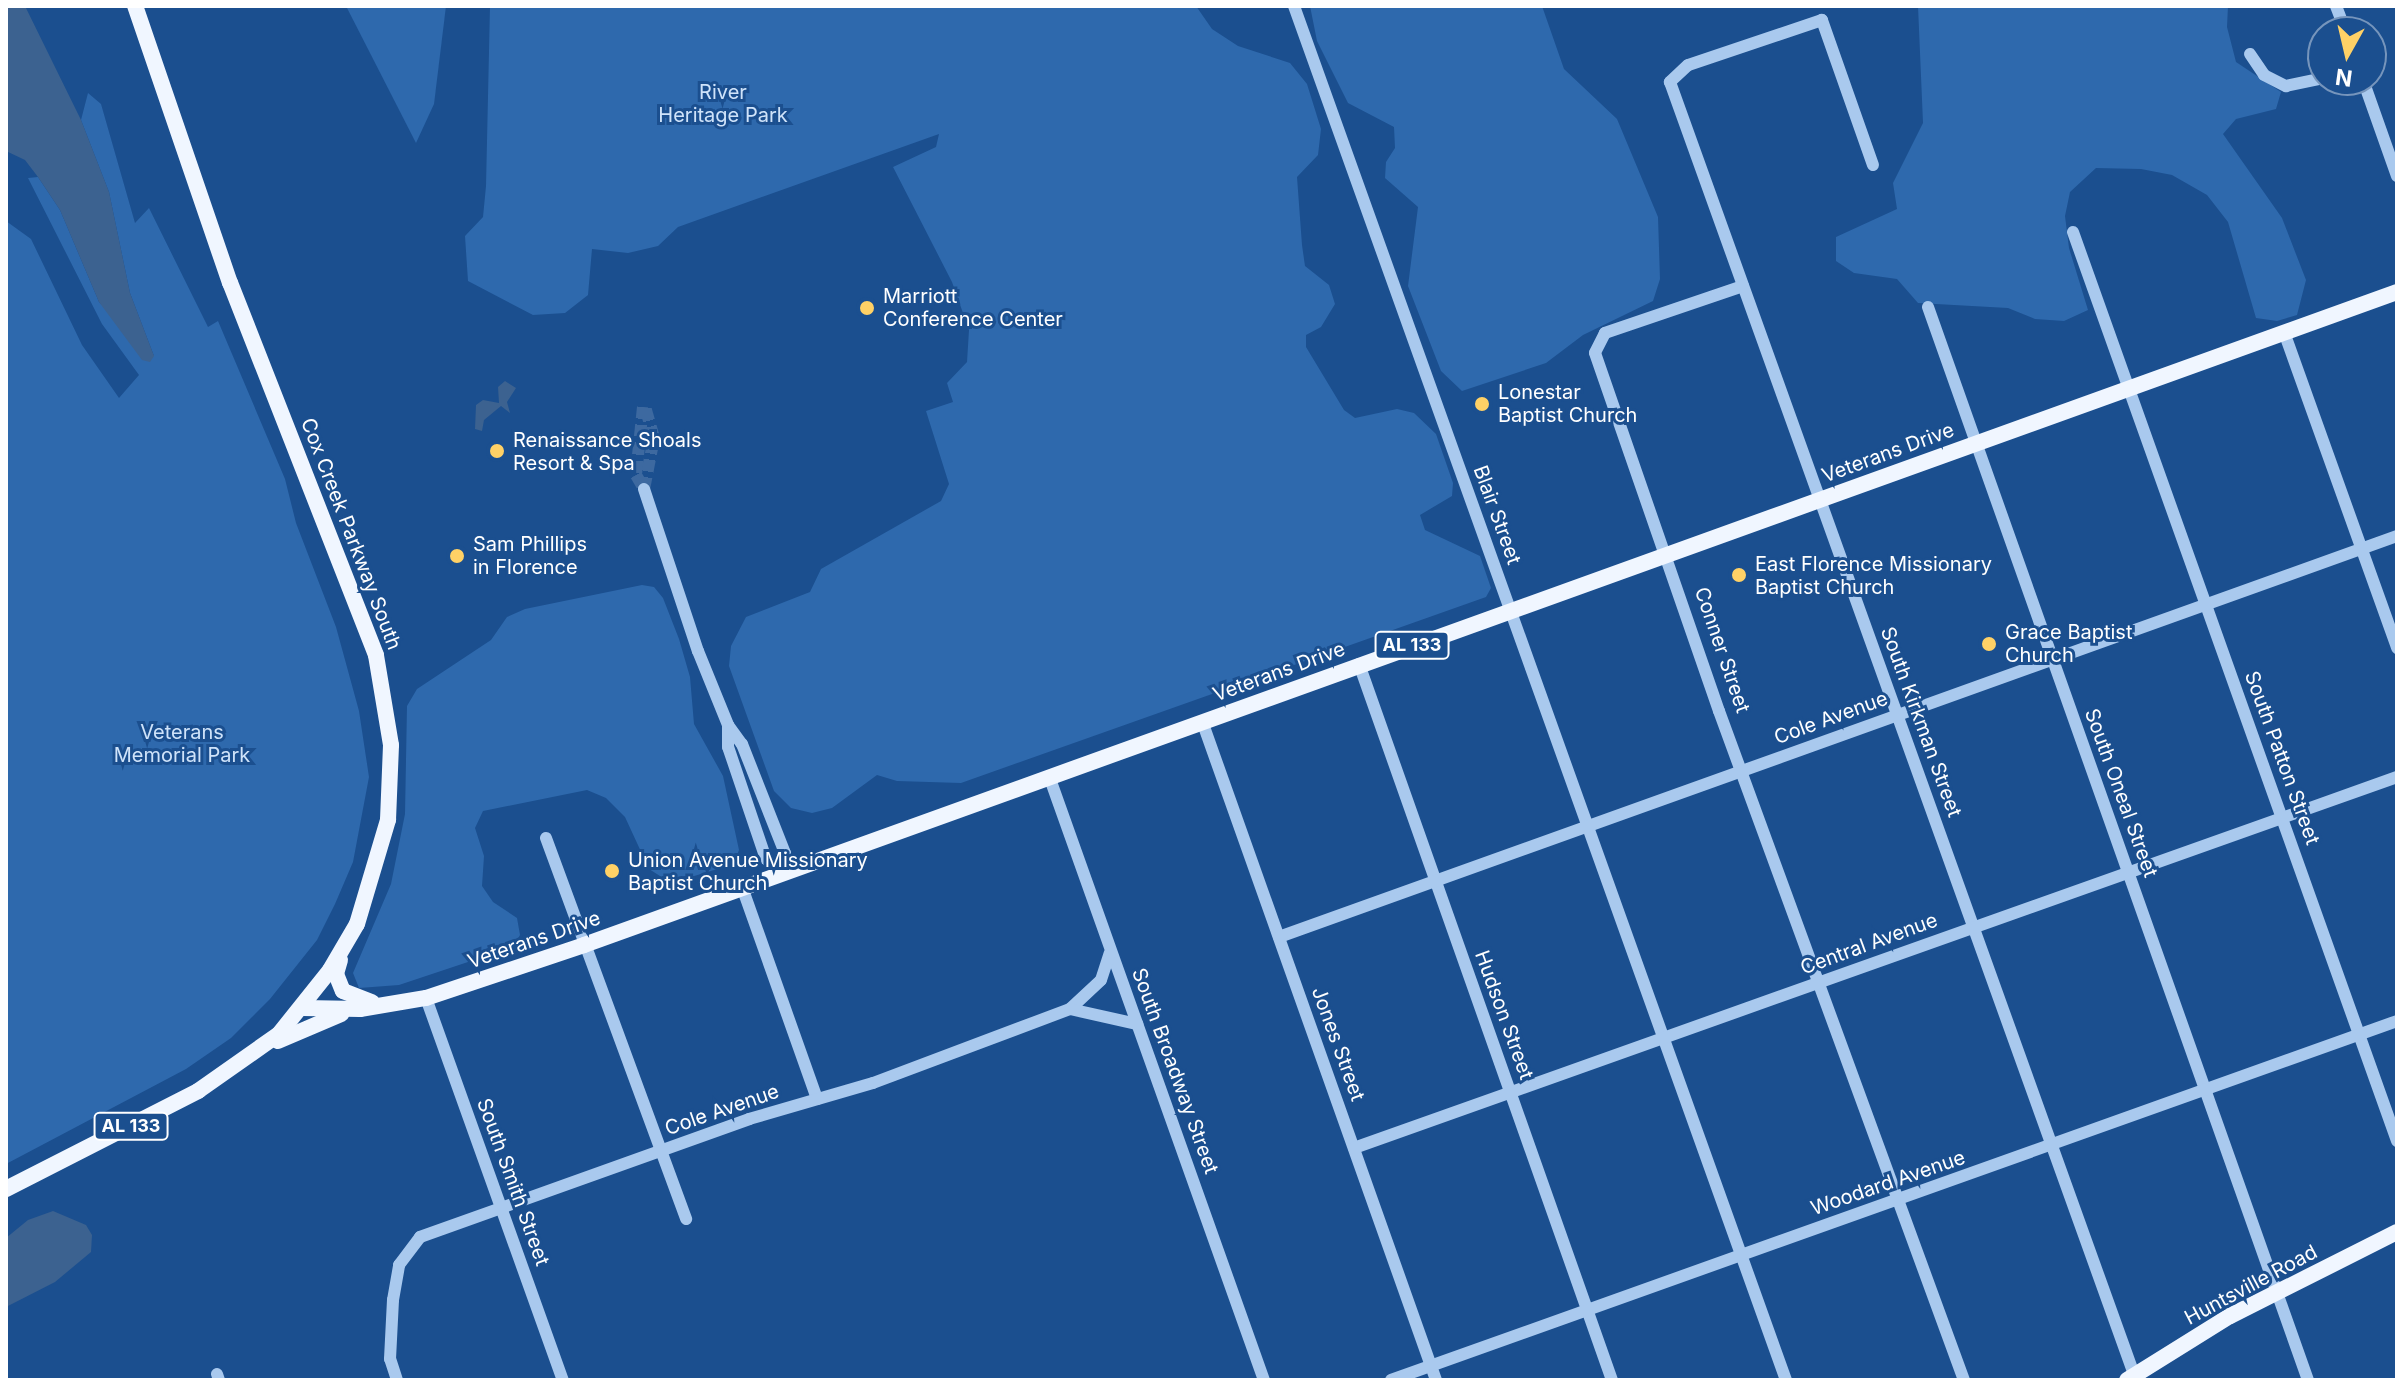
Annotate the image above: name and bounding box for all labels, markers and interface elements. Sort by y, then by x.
north arrow [2307,16,2387,96]
text: N [2334,64,2354,92]
park label: River Heritage Park [658,81,788,128]
place label: Marriott Conference Center [883,284,1063,331]
marker: Marriott Conference Center [858,299,876,317]
place label: Lonestar Baptist Church [1498,380,1637,427]
marker: Lonestar Baptist Church [1473,395,1491,413]
street label: Cox Creek Parkway South [296,415,406,653]
street label: Veterans Drive [1819,418,1957,488]
place label: Renaissance Shoals Resort & Spa [513,428,701,475]
marker: Renaissance Shoals Resort & Spa [488,442,506,460]
street label: Blair Street [1468,462,1526,568]
place label: Sam Phillips in Florence [473,532,587,579]
marker: Sam Phillips in Florence [448,547,466,565]
place label: East Florence Missionary Baptist Church [1755,552,1992,599]
marker: East Florence Missionary Baptist Church [1730,566,1748,584]
street label: Conner Street [1689,584,1755,716]
place label: Grace Baptist Church [2005,620,2132,667]
street label: South Kirkman Street [1875,624,1967,820]
road number: AL 133 [1374,631,1450,659]
marker: Grace Baptist Church [1980,635,1998,653]
street label: Veterans Drive [1210,637,1348,707]
street label: South Patton Street [2239,668,2325,848]
street label: Cole Avenue [1771,686,1891,750]
street label: South Oneal Street [2079,705,2163,881]
park label: Veterans Memorial Park [114,720,250,767]
place label: Union Avenue Missionary Baptist Church [628,848,868,895]
marker: Union Avenue Missionary Baptist Church [603,862,621,880]
street label: Veterans Drive [464,906,604,974]
street label: Central Avenue [1797,908,1941,980]
street label: Hudson Street [1470,947,1538,1083]
street label: South Broadway Street [1127,965,1223,1177]
street label: Jones Street [1306,984,1370,1104]
street label: Cole Avenue [662,1079,782,1141]
street label: South Smith Street [472,1095,554,1269]
road number: AL 133 [93,1112,169,1140]
street label: Woodard Avenue [1808,1145,1968,1221]
street label: Huntsville Road [2181,1240,2321,1330]

